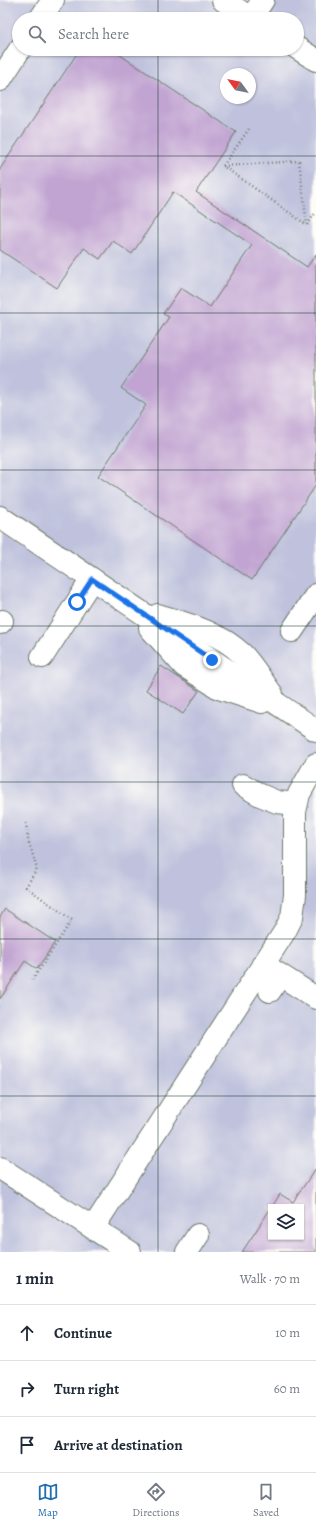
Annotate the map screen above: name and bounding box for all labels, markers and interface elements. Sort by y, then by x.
search box [12,12,304,56]
icon: search [26,23,48,45]
text: Search here [58,24,129,44]
north arrow [220,68,256,104]
route start [68,593,86,611]
route end [203,651,221,669]
map controls [268,1204,304,1240]
button: layers [268,1204,304,1240]
text: 1 min [16,1267,54,1290]
text: Walk · 70 m [240,1270,300,1287]
icon: ahead [16,1322,38,1344]
text: Continue [54,1323,112,1343]
text: 10 m [275,1324,300,1341]
icon: right [16,1378,38,1400]
text: Turn right [54,1379,119,1399]
text: 60 m [274,1380,300,1397]
icon: arrive [16,1434,38,1456]
text: Arrive at destination [54,1435,183,1455]
tab: Map [37,1481,59,1520]
tab: Directions [132,1481,180,1520]
tab: Saved [253,1481,279,1520]

